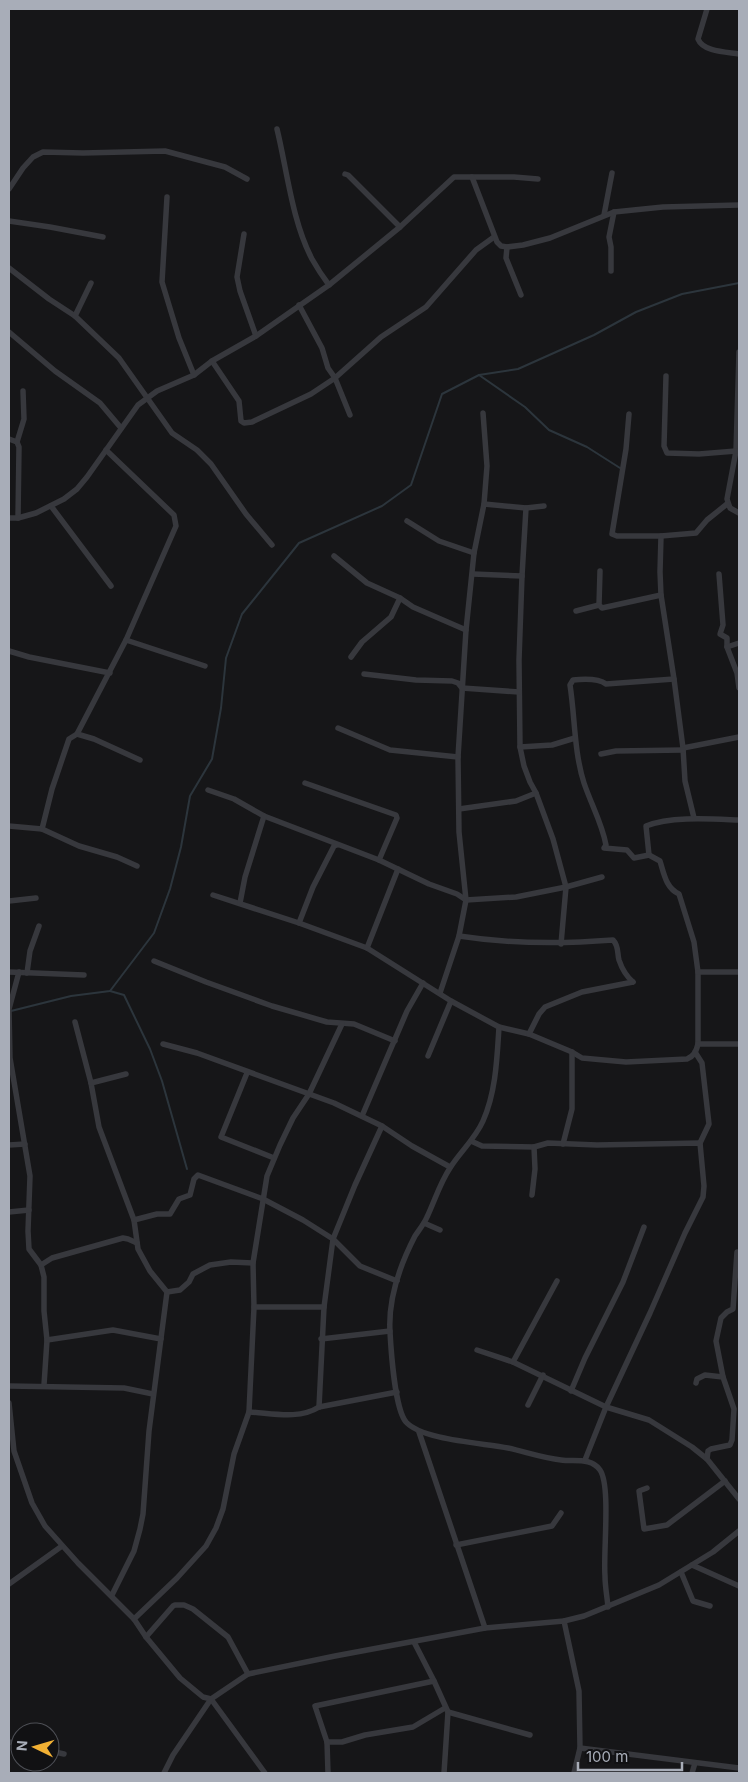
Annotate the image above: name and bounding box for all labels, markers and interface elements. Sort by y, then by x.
north arrow [10,1722,60,1772]
text: N [13,1740,30,1752]
scale bar [578,1740,682,1772]
text: 100 m [586,1747,628,1766]

